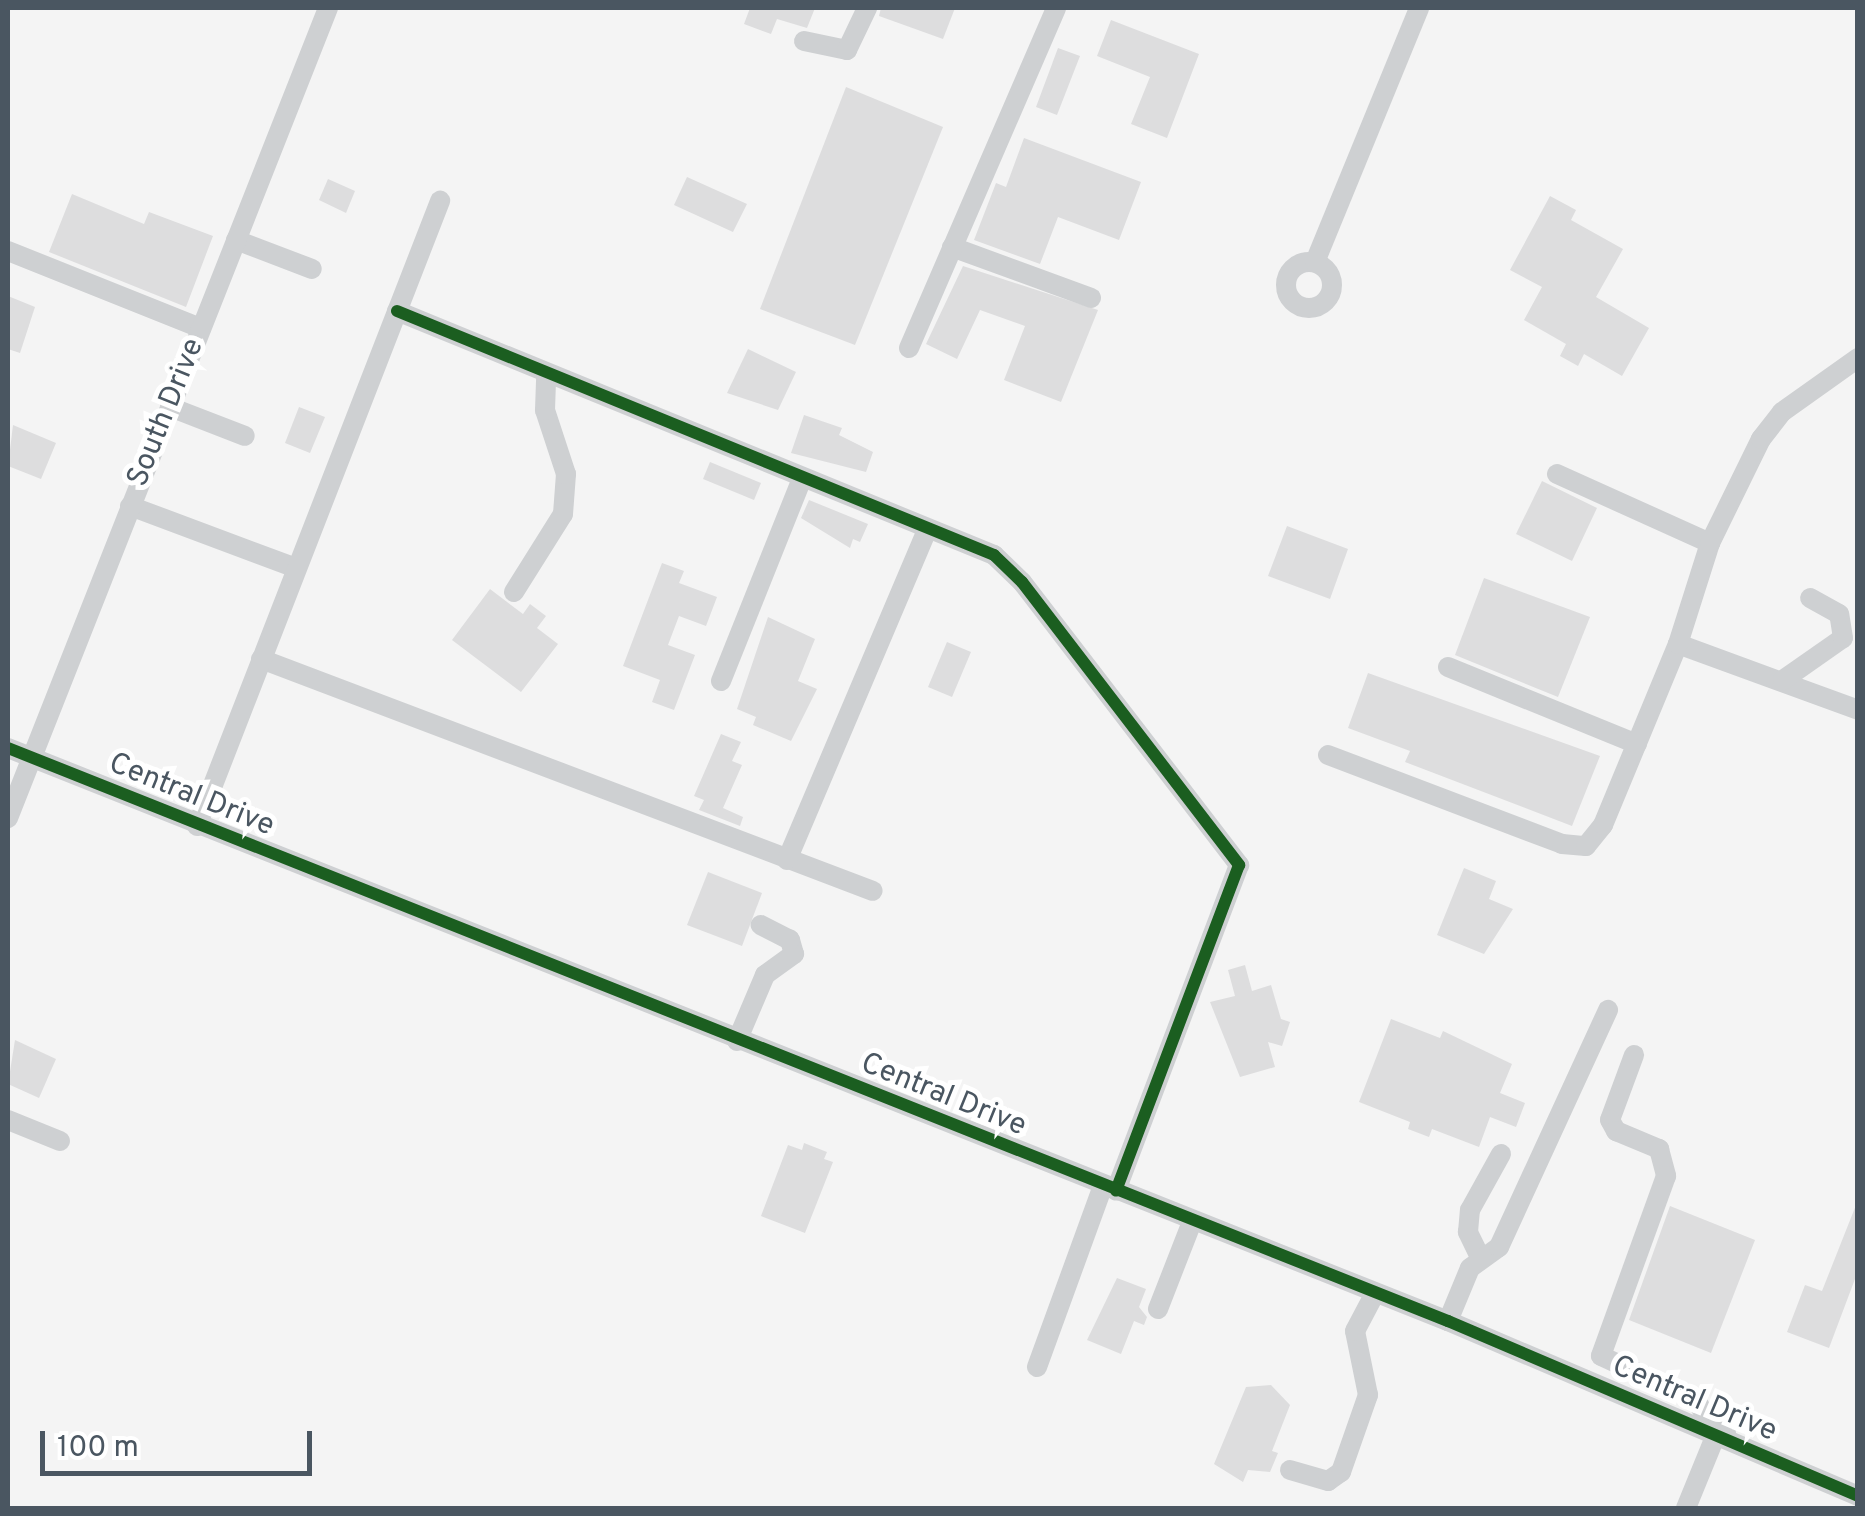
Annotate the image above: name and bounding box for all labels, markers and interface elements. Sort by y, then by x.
street label: South Drive [121,334,213,492]
street label: Central Drive [103,746,279,846]
street label: Central Drive [855,1046,1031,1146]
street label: Central Drive [1606,1349,1782,1451]
scale bar [45,1411,318,1473]
text: 100 m [57,1430,139,1467]

